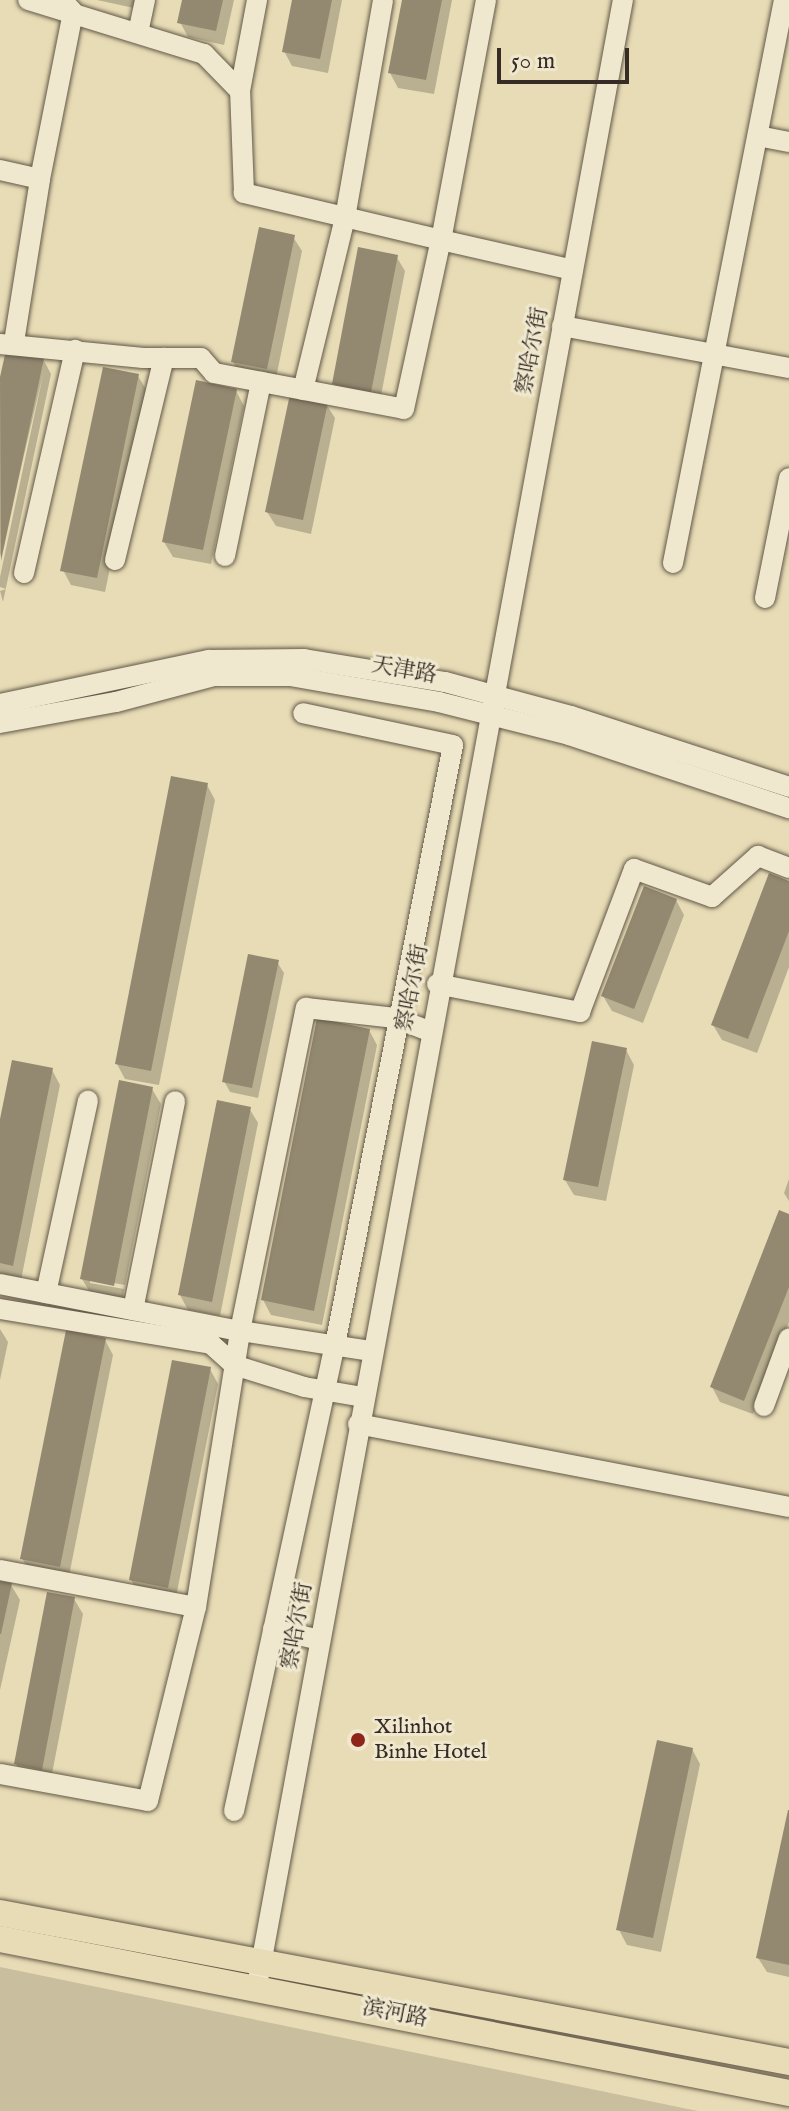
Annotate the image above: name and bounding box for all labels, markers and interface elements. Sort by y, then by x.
scale bar [501,32,633,82]
text: 50 m [511,46,555,77]
street label: 察哈尔街 [512,305,554,397]
street label: 天津路 [369,652,439,690]
street label: 察哈尔街 [392,942,434,1034]
street label: 察哈尔街 [277,1580,319,1672]
place label: Xilinhot Binhe Hotel [374,1714,487,1766]
marker: Xilinhot Binhe Hotel [349,1731,367,1749]
street label: 滨河路 [360,1995,430,2033]

